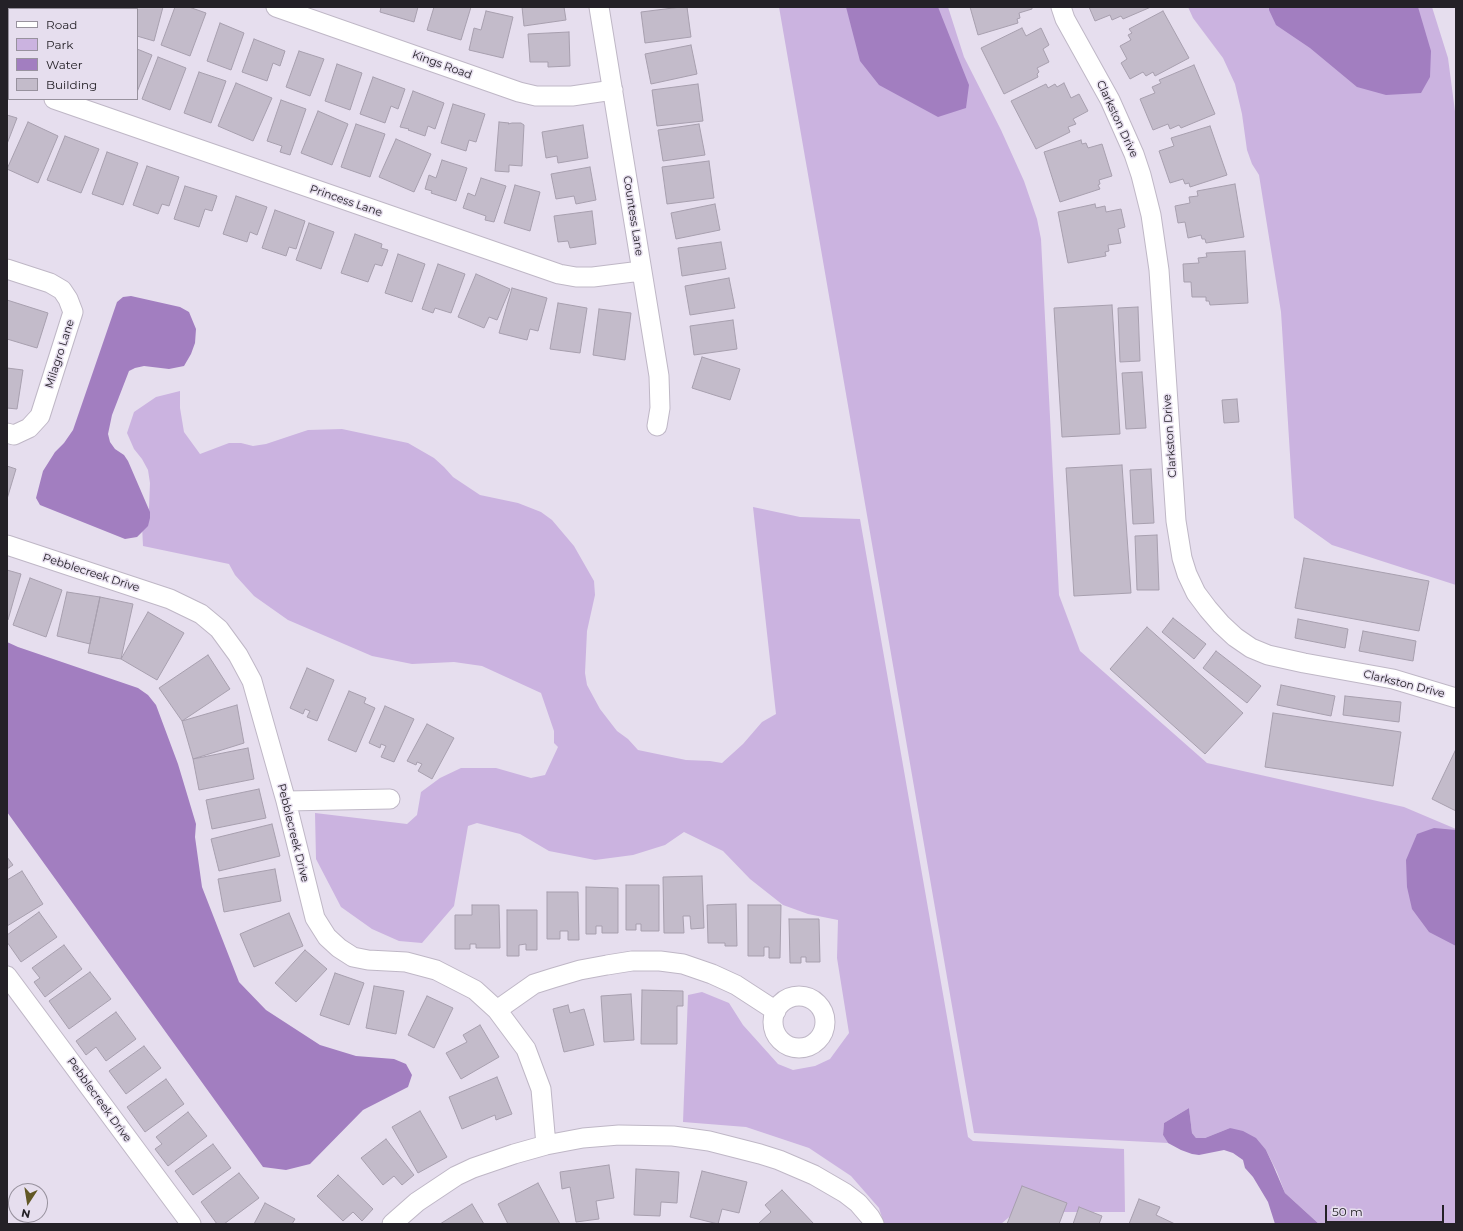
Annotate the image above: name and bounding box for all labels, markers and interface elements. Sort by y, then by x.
legend [8,8,138,100]
text: Road [46,17,77,32]
text: Park [46,37,73,52]
street label: Kings Road [410,48,474,82]
text: Water [46,57,82,72]
text: Building [46,77,97,92]
street label: Clarkston Drive [1093,78,1141,160]
street label: Countess Lane [620,175,646,257]
street label: Princess Lane [308,182,384,220]
street label: Milagro Lane [43,318,77,390]
street label: Clarkston Drive [1160,394,1180,478]
street label: Pebblecreek Drive [41,551,141,595]
street label: Clarkston Drive [1362,667,1446,701]
street label: Pebblecreek Drive [274,782,312,884]
street label: Pebblecreek Drive [64,1055,134,1145]
north arrow [8,1183,48,1223]
scale bar [1327,1197,1446,1223]
text: 50 m [1332,1204,1363,1219]
text: N [20,1206,32,1222]

